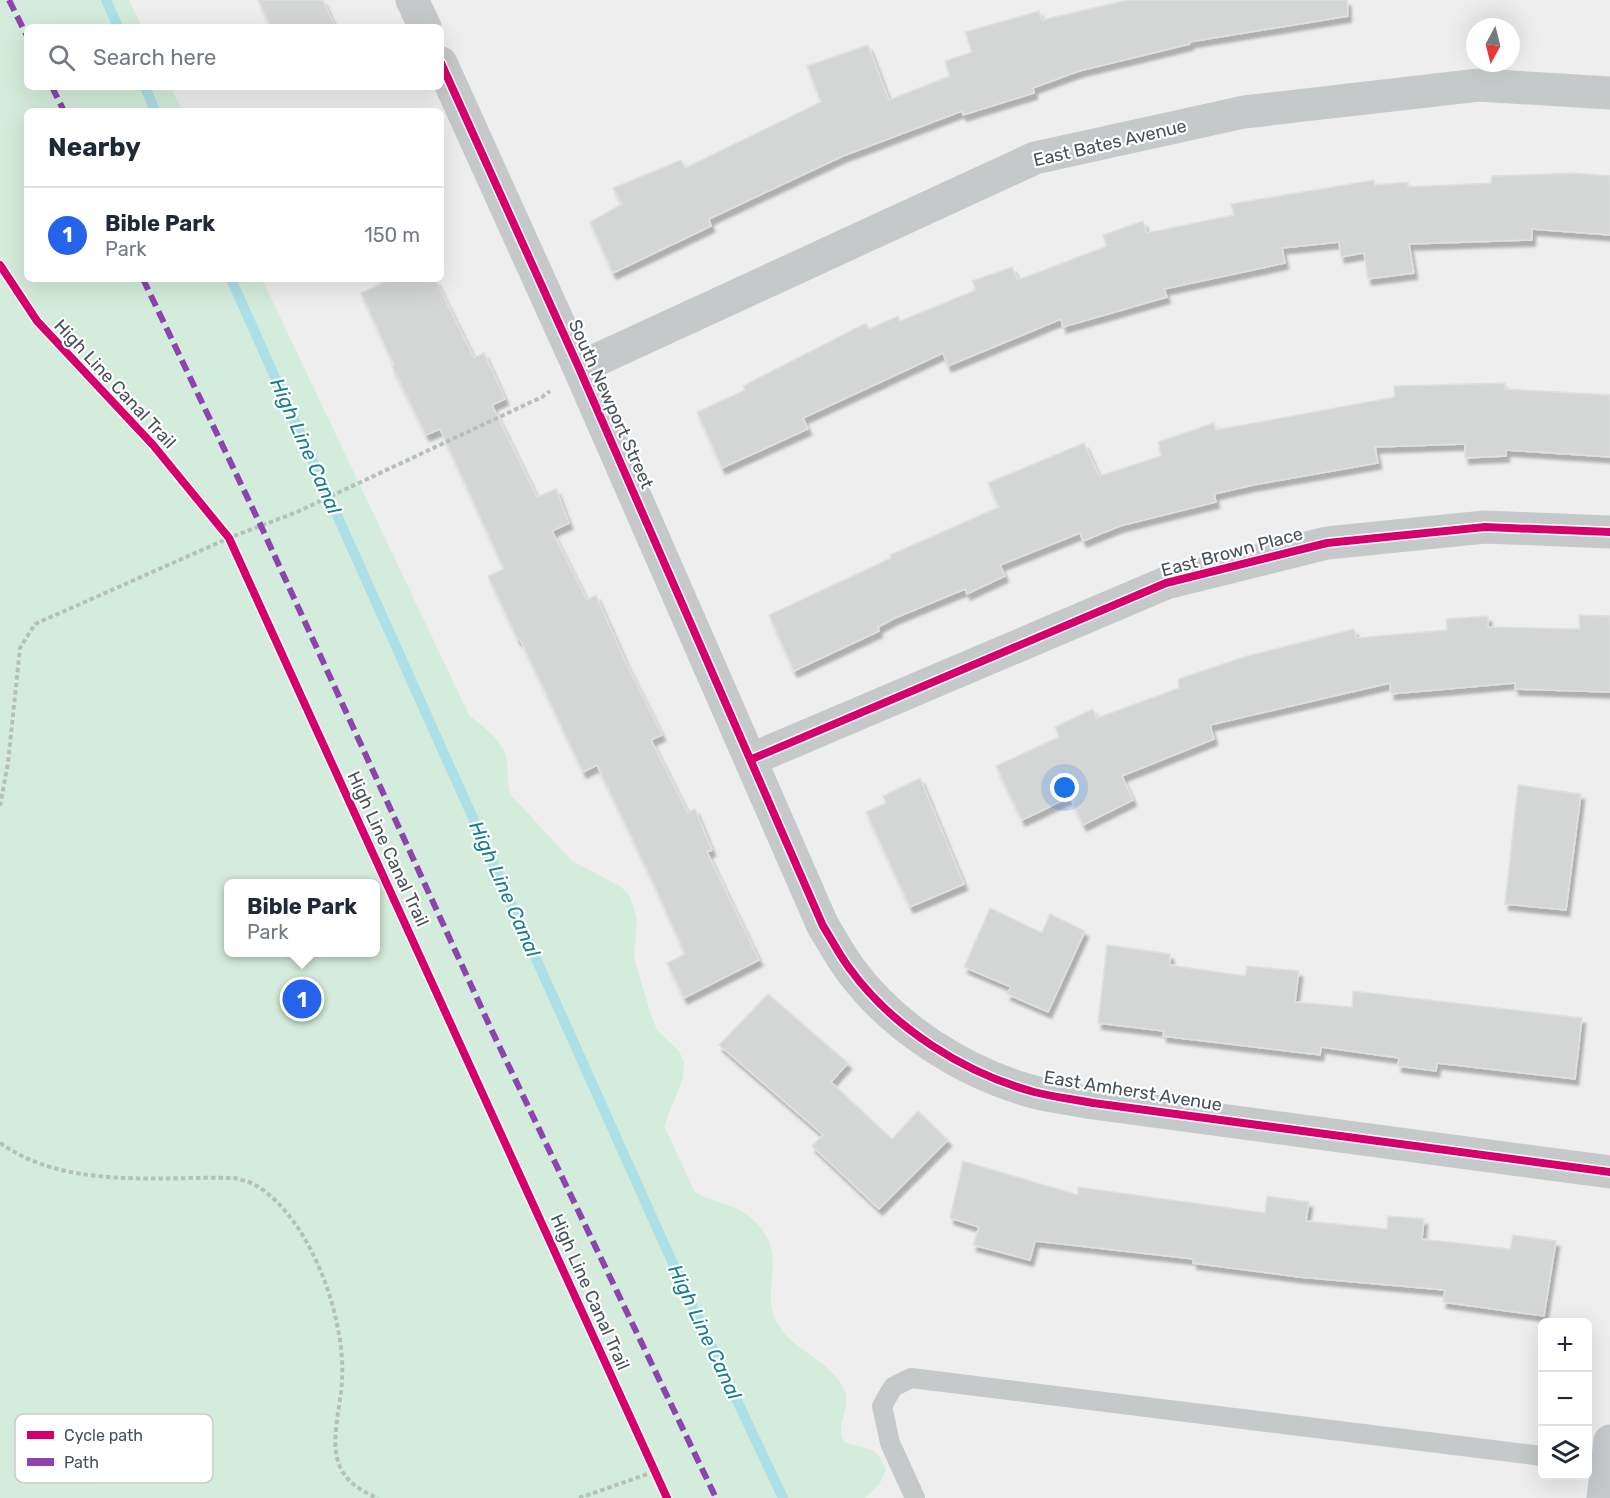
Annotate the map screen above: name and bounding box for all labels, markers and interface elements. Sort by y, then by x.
north arrow [1466,18,1520,72]
search box [24,24,444,90]
icon: search [45,41,78,74]
text: Search here [93,44,216,71]
street label: East Bates Avenue [1031,115,1189,171]
text: Nearby [48,132,141,163]
text: Bible Park [105,210,215,237]
text: 1 [63,223,72,247]
text: 150 m [364,223,420,247]
text: Park [105,237,147,261]
street label: High Line Canal Trail [49,315,181,453]
street label: South Newport Street [564,316,658,492]
water label: High Line Canal [265,374,347,519]
street label: East Brown Place [1159,522,1305,582]
street label: High Line Canal Trail [342,768,434,930]
your location [1050,773,1079,802]
water label: High Line Canal [464,817,546,962]
popup [224,879,380,957]
text: Bible Park [247,893,357,920]
text: Park [247,920,289,944]
pin: 1 [282,976,322,1022]
street label: East Amherst Avenue [1042,1066,1224,1116]
street label: High Line Canal Trail [546,1210,634,1374]
water label: High Line Canal [663,1261,747,1404]
map controls [1538,1318,1592,1480]
button: + [1538,1318,1592,1372]
button: − [1538,1372,1592,1426]
legend [15,1414,213,1483]
text: Cycle path [64,1426,143,1445]
button: layers [1538,1426,1592,1480]
text: Path [64,1453,99,1472]

